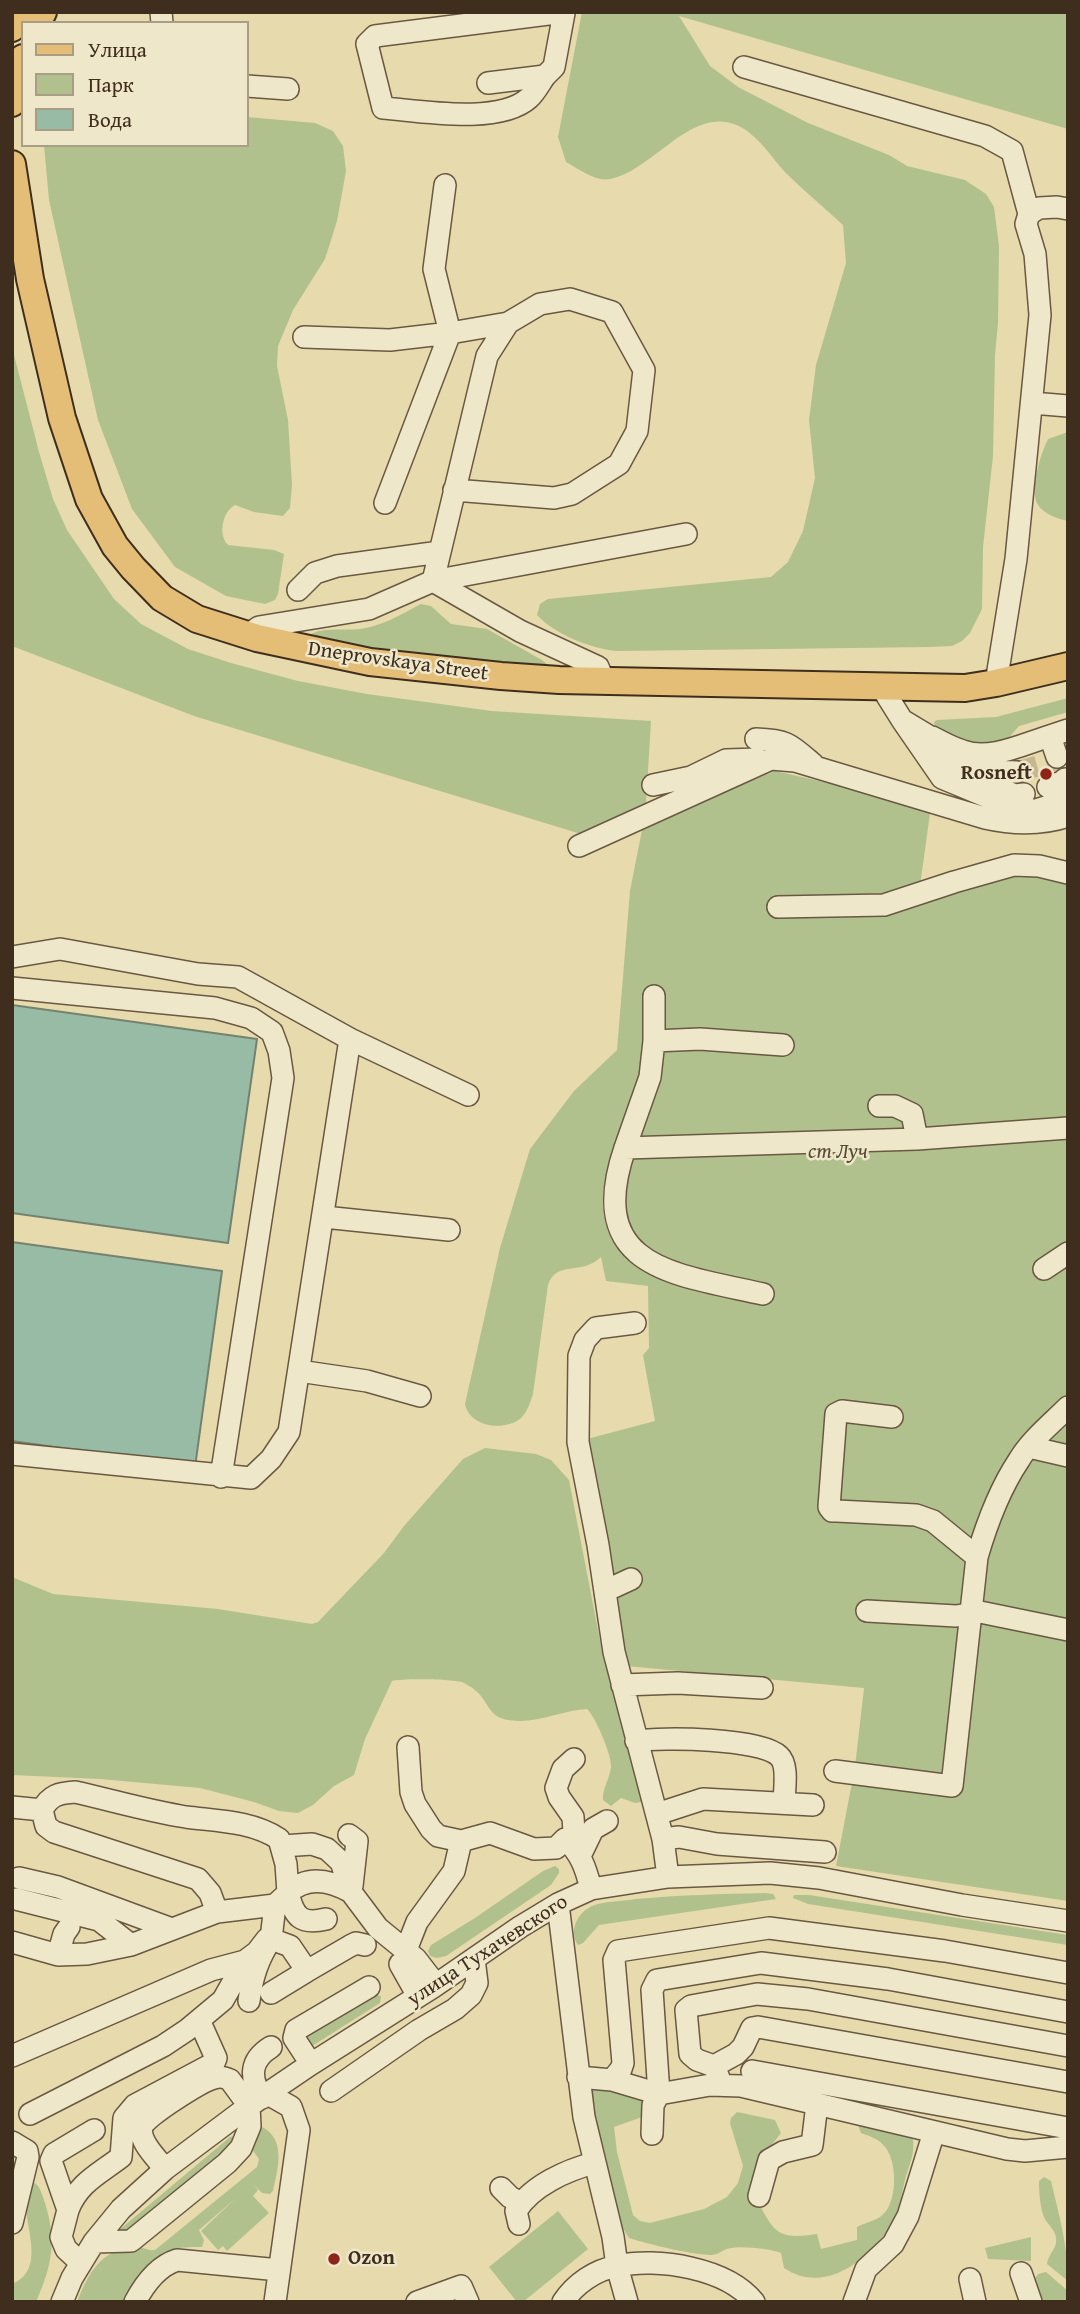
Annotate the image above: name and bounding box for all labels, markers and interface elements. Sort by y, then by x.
legend [21,21,248,147]
text: Улица [88,34,147,65]
text: Парк [88,69,134,100]
text: Вода [88,104,132,135]
street label: Dneprovskaya Street [306,637,490,687]
place label: Rosneft [961,761,1032,787]
marker: Rosneft [1038,766,1054,782]
park label: ст Луч [808,1140,868,1166]
street label: улица Тухачевского [403,1890,573,2012]
place label: Ozon [348,2246,395,2272]
marker: Ozon [326,2251,342,2267]

